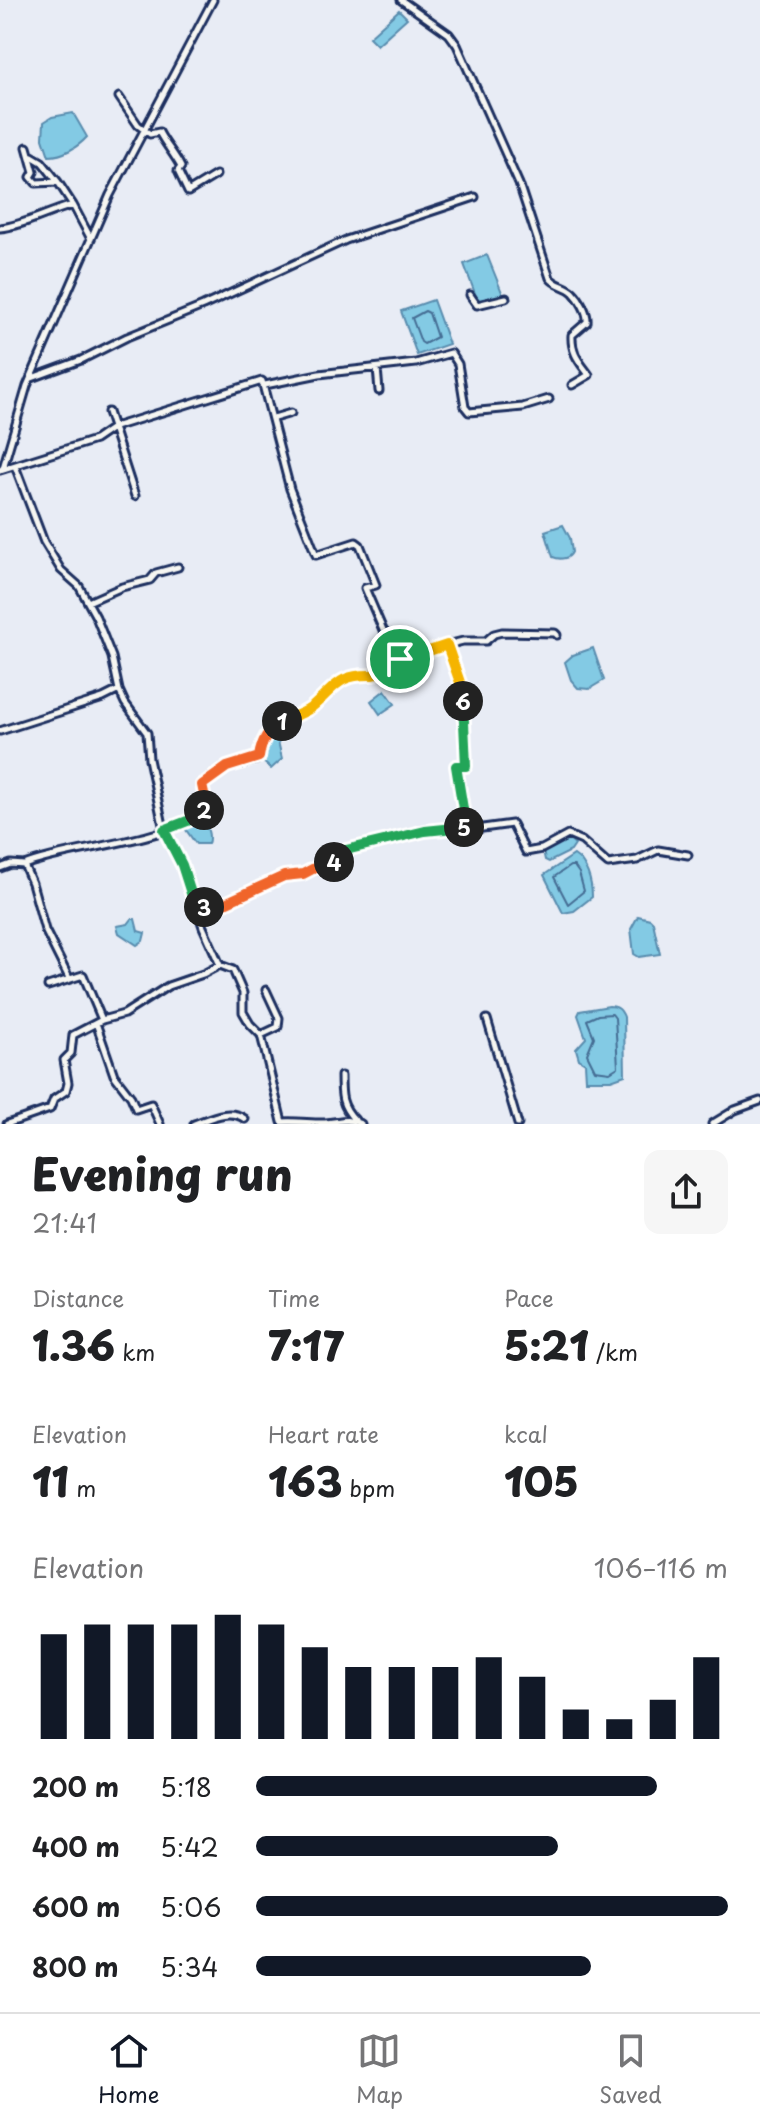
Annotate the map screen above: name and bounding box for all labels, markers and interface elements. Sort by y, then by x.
pin [366,625,434,693]
icon: arrive [378,637,422,681]
pin: 6 [443,681,483,721]
text: 6 [455,684,471,717]
pin: 1 [262,701,302,741]
text: 1 [277,704,287,737]
pin: 2 [184,790,224,830]
text: 2 [196,793,212,826]
pin: 5 [444,807,484,847]
text: 5 [457,810,471,843]
pin: 4 [314,842,354,882]
text: 4 [327,845,341,878]
pin: 3 [184,887,224,927]
text: 3 [197,890,211,923]
text: Evening run [32,1140,293,1206]
button: share [644,1150,728,1234]
text: 21:41 [32,1203,97,1242]
text: Distance [32,1281,124,1314]
text: Time [268,1281,320,1314]
text: Pace [504,1281,554,1314]
text: 1.36 [32,1314,115,1375]
text: 7:17 [268,1314,344,1375]
text: 5:21 [504,1314,589,1375]
text: km [115,1335,155,1368]
text: /km [589,1335,638,1368]
text: Elevation [32,1417,127,1450]
text: Heart rate [268,1417,379,1450]
text: kcal [504,1417,548,1450]
text: 11 [32,1450,69,1511]
text: 163 [268,1450,342,1511]
text: 105 [504,1450,579,1511]
text: m [69,1471,96,1504]
text: bpm [342,1471,395,1504]
text: Elevation [32,1548,144,1587]
text: 106–116 m [594,1548,728,1587]
text: 200 m [32,1767,119,1806]
text: 5:18 [160,1767,212,1806]
text: 400 m [32,1827,120,1866]
text: 5:42 [160,1827,219,1866]
text: 600 m [32,1887,120,1926]
text: 5:06 [160,1887,221,1926]
text: 800 m [32,1947,119,1986]
text: 5:34 [160,1947,219,1986]
tab: Home [98,2029,159,2110]
tab: Map [356,2029,403,2110]
tab: Saved [599,2029,662,2110]

